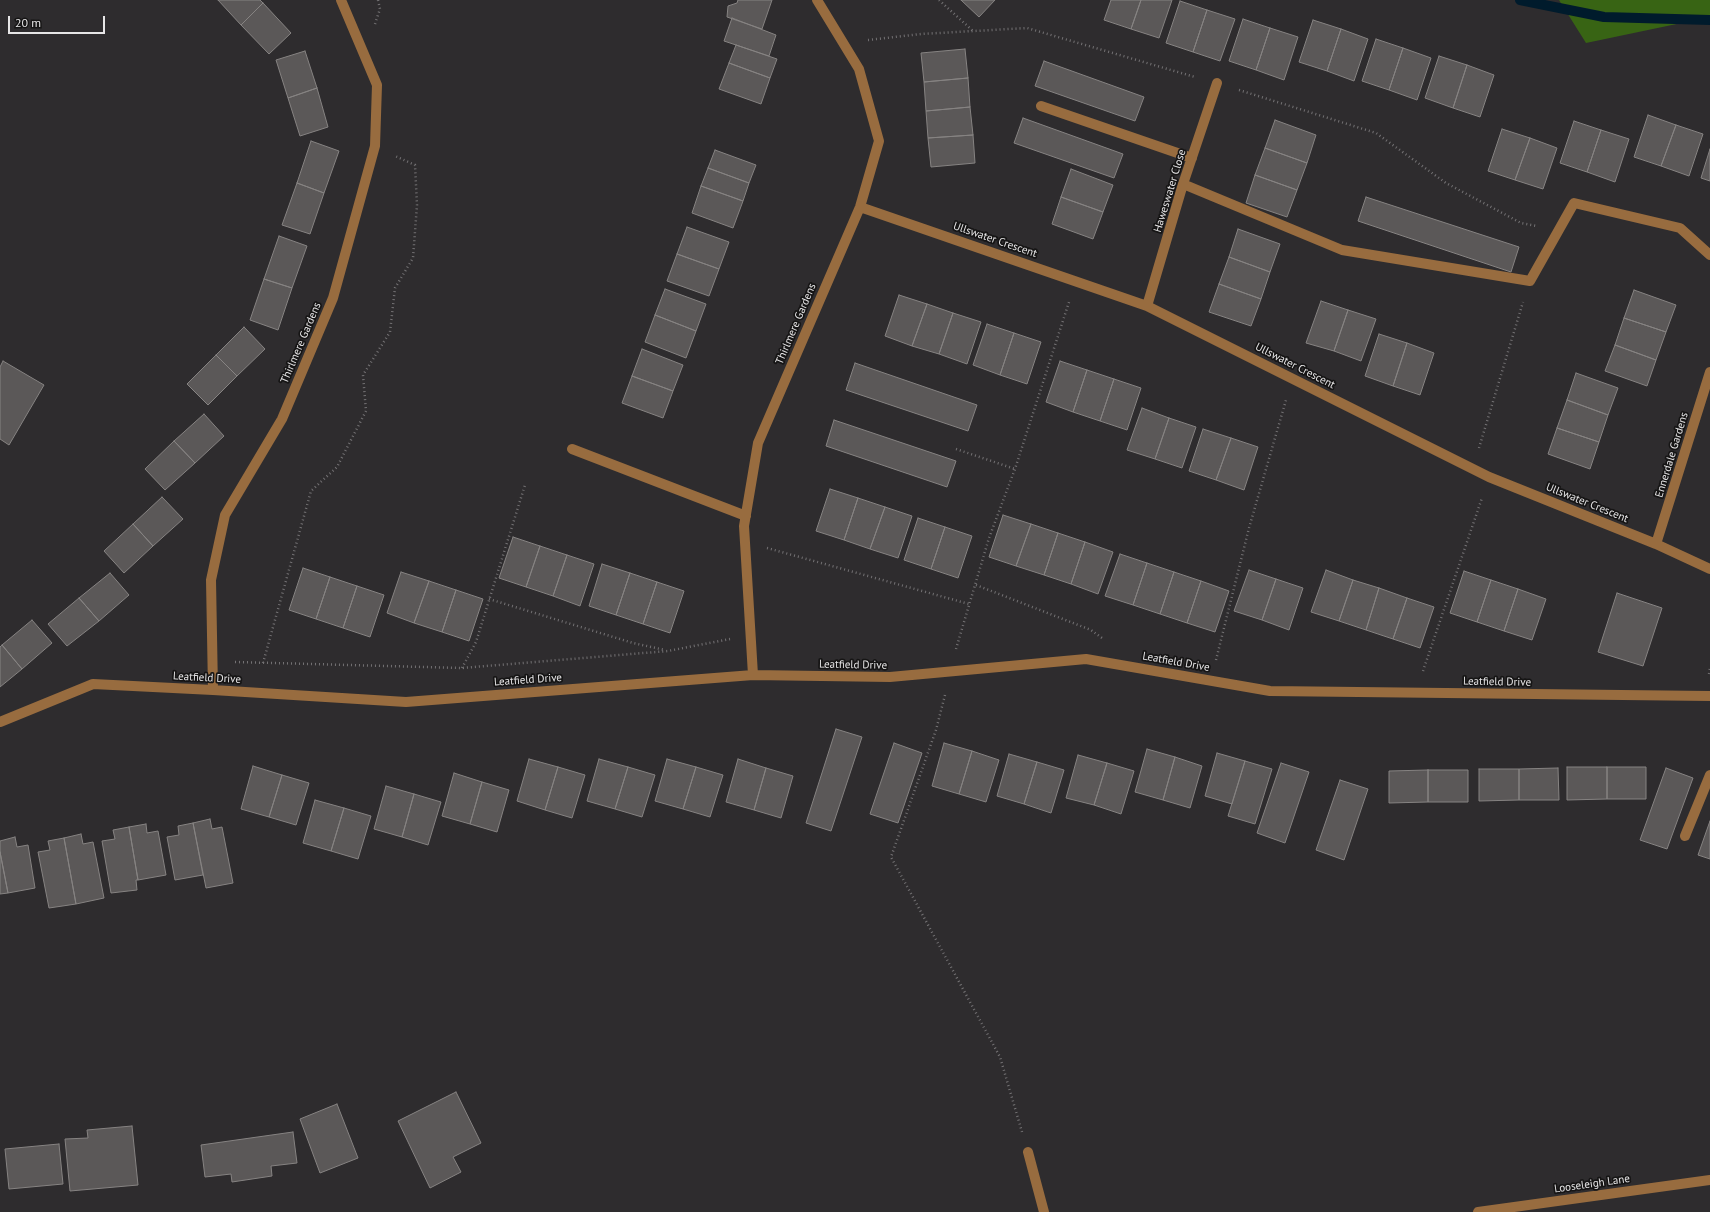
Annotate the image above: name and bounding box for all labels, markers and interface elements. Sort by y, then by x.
scale bar [10,8,107,34]
text: 20 m [15,15,41,30]
street label: Haweswater Close [1151,148,1189,234]
street label: Ullswater Crescent [951,219,1039,261]
street label: Thirlmere Gardens [773,281,819,367]
street label: Thirlmere Gardens [278,300,324,386]
street label: Ullswater Crescent [1253,340,1337,392]
street label: Ennerdale Gardens [1653,411,1691,499]
street label: Ullswater Crescent [1544,480,1630,526]
street label: Leatfield Drive [1141,650,1211,674]
street label: Leatfield Drive [819,658,887,672]
street label: Leatfield Drive [173,670,241,686]
street label: Leatfield Drive [494,671,562,689]
street label: Leatfield Drive [1463,675,1531,689]
street label: Looseleigh Lane [1553,1172,1631,1196]

